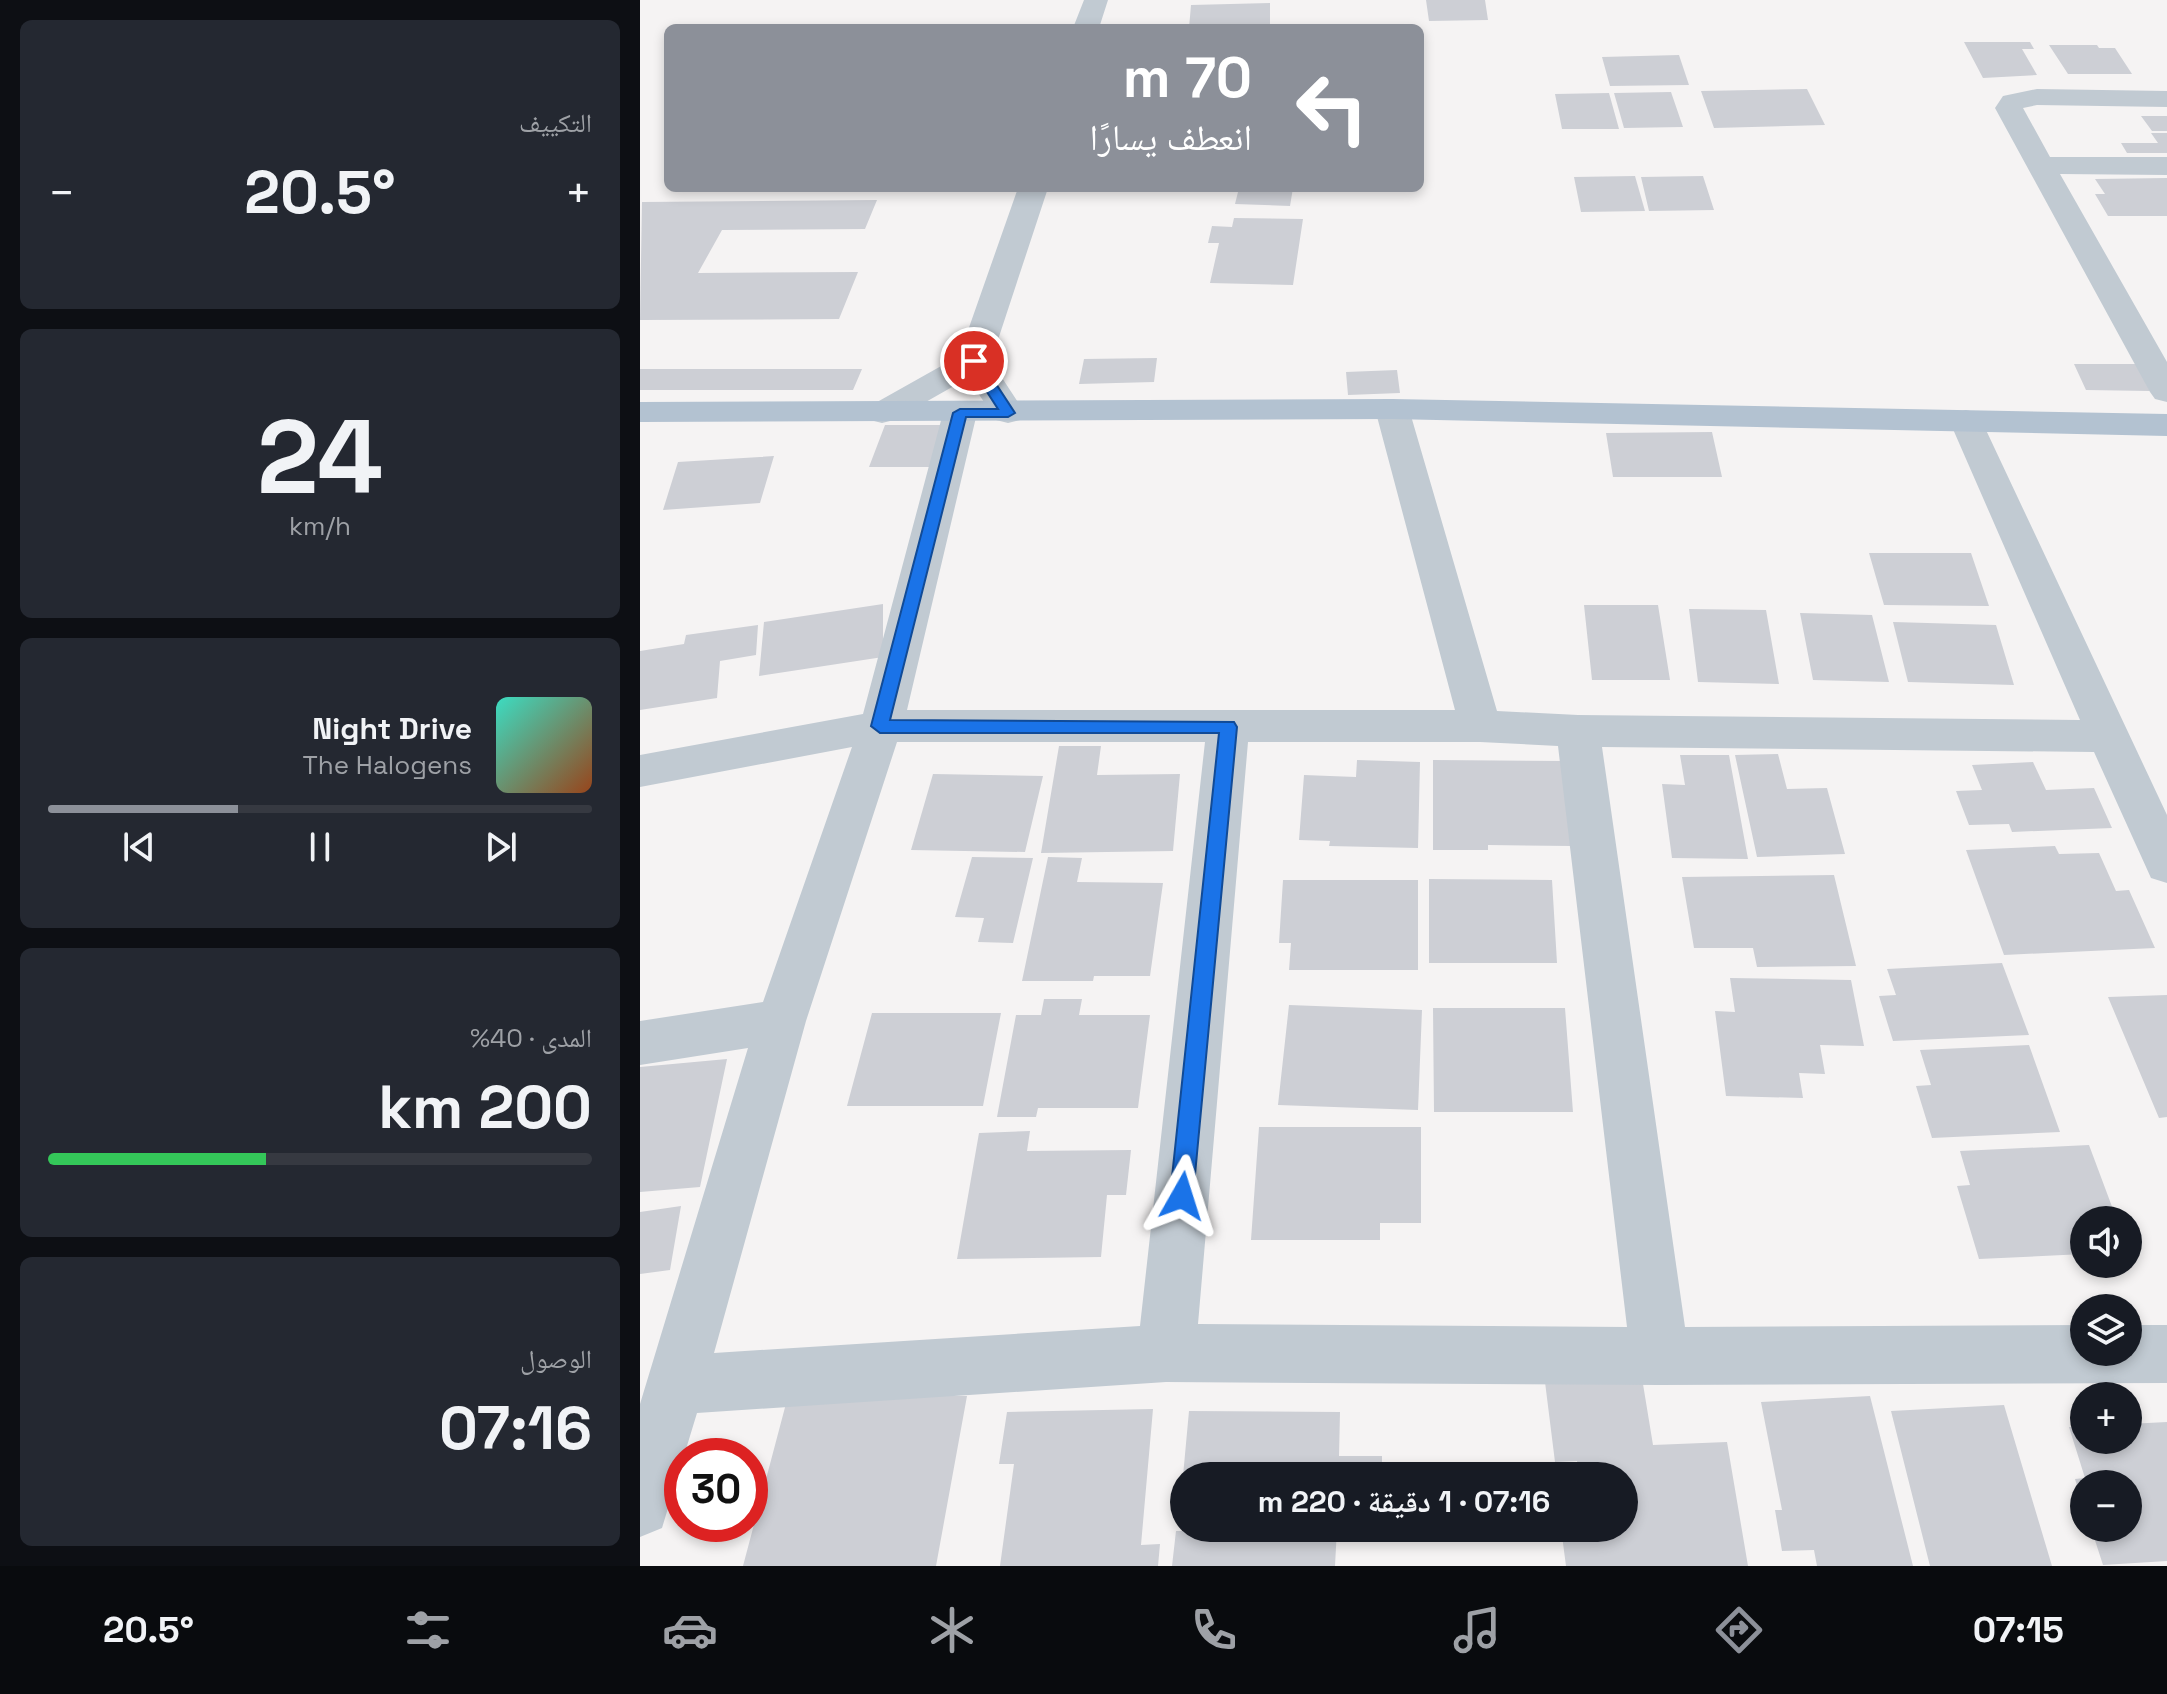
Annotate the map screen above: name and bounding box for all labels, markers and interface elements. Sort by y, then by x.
text: 70 m [1123,42,1252,113]
icon: left [1280,56,1384,160]
text: التكييف [519,106,592,140]
text: انعطف يسارًا [1090,115,1252,161]
text: 20.5° [244,154,396,231]
text: − [48,165,75,221]
text: + [565,165,592,221]
pin [940,327,1008,395]
icon: arrive [952,339,996,383]
text: 24 [257,391,383,523]
text: km/h [289,509,351,543]
text: Night Drive [312,709,472,748]
text: The Halogens [303,748,472,782]
icon: previous [117,825,161,869]
icon: pause [298,825,342,869]
icon: next [479,825,523,869]
text: المدى · 40% [470,1021,592,1055]
text: 200 km [378,1069,592,1146]
position arrow [1140,1154,1224,1238]
map controls [2070,1206,2142,1542]
button: sound [2070,1206,2142,1278]
button: layers [2070,1294,2142,1366]
text: الوصول [520,1342,592,1376]
button: + [2070,1382,2142,1454]
text: 07:16 [439,1390,592,1467]
speed limit sign: 30 [664,1438,768,1542]
button: − [2070,1470,2142,1542]
text: 07:16 · 1 دقيقة · 220 m [1258,1482,1550,1521]
icon: filters [400,1602,456,1658]
icon: car [662,1602,718,1658]
icon: climate [924,1602,980,1658]
icon: phone [1186,1602,1242,1658]
icon: music [1449,1602,1505,1658]
icon: directions [1711,1602,1767,1658]
text: 20.5° [103,1607,194,1653]
text: 07:15 [1973,1607,2064,1653]

